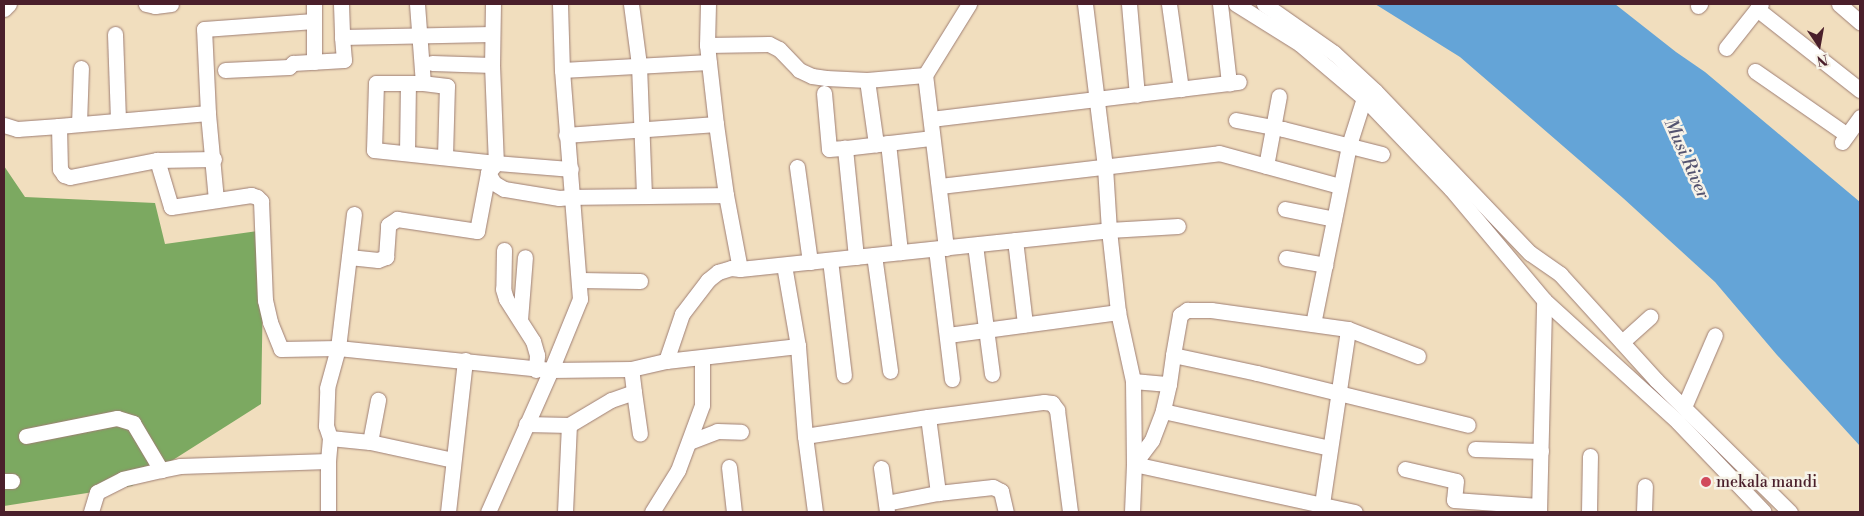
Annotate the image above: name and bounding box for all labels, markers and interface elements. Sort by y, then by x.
north arrow [1794,20,1844,70]
text: N [1815,50,1829,70]
water label: Musi River [1659,116,1713,202]
place label: mekala mandi [1716,472,1817,492]
marker: mekala mandi [1700,476,1712,488]

